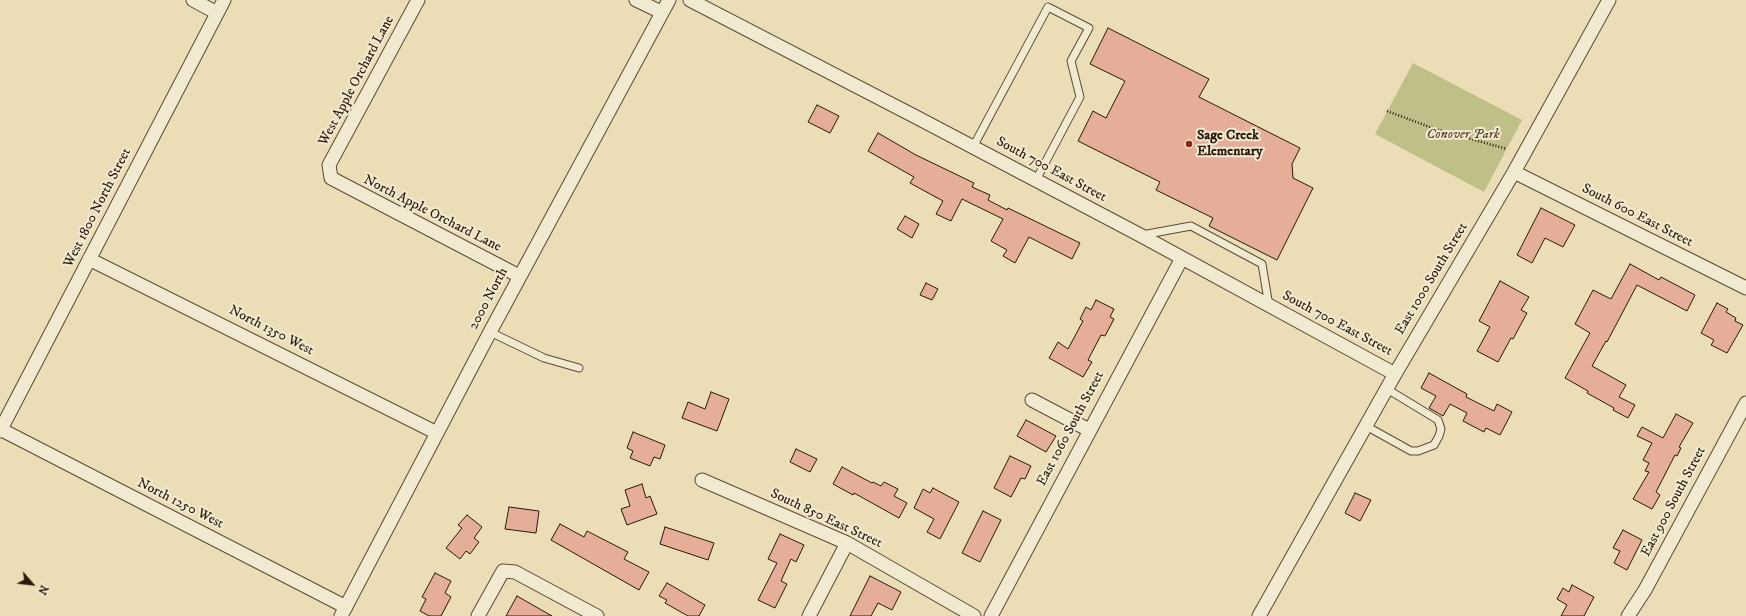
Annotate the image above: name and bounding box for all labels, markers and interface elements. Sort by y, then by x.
street label: West Apple Orchard Lane [316,13,398,149]
park label: Conover Park [1427,127,1499,143]
place label: Sage Creek Elementary [1197,128,1263,160]
street label: South 700 East Street [993,134,1109,206]
marker: Sage Creek Elementary [1184,139,1194,149]
street label: West 1800 North Street [61,146,135,270]
street label: North Apple Orchard Lane [360,172,504,256]
street label: South 600 East Street [1579,181,1695,251]
street label: East 1000 South Street [1392,220,1472,338]
street label: 2000 North [466,265,512,333]
street label: South 700 East Street [1279,288,1395,360]
street label: North 1350 West [226,302,316,360]
street label: East 1060 South Street [1034,369,1108,489]
street label: East 900 South Street [1638,444,1710,560]
street label: North 1250 West [134,475,226,533]
street label: South 850 East Street [767,486,885,552]
north arrow [12,564,52,604]
text: N [34,582,51,597]

